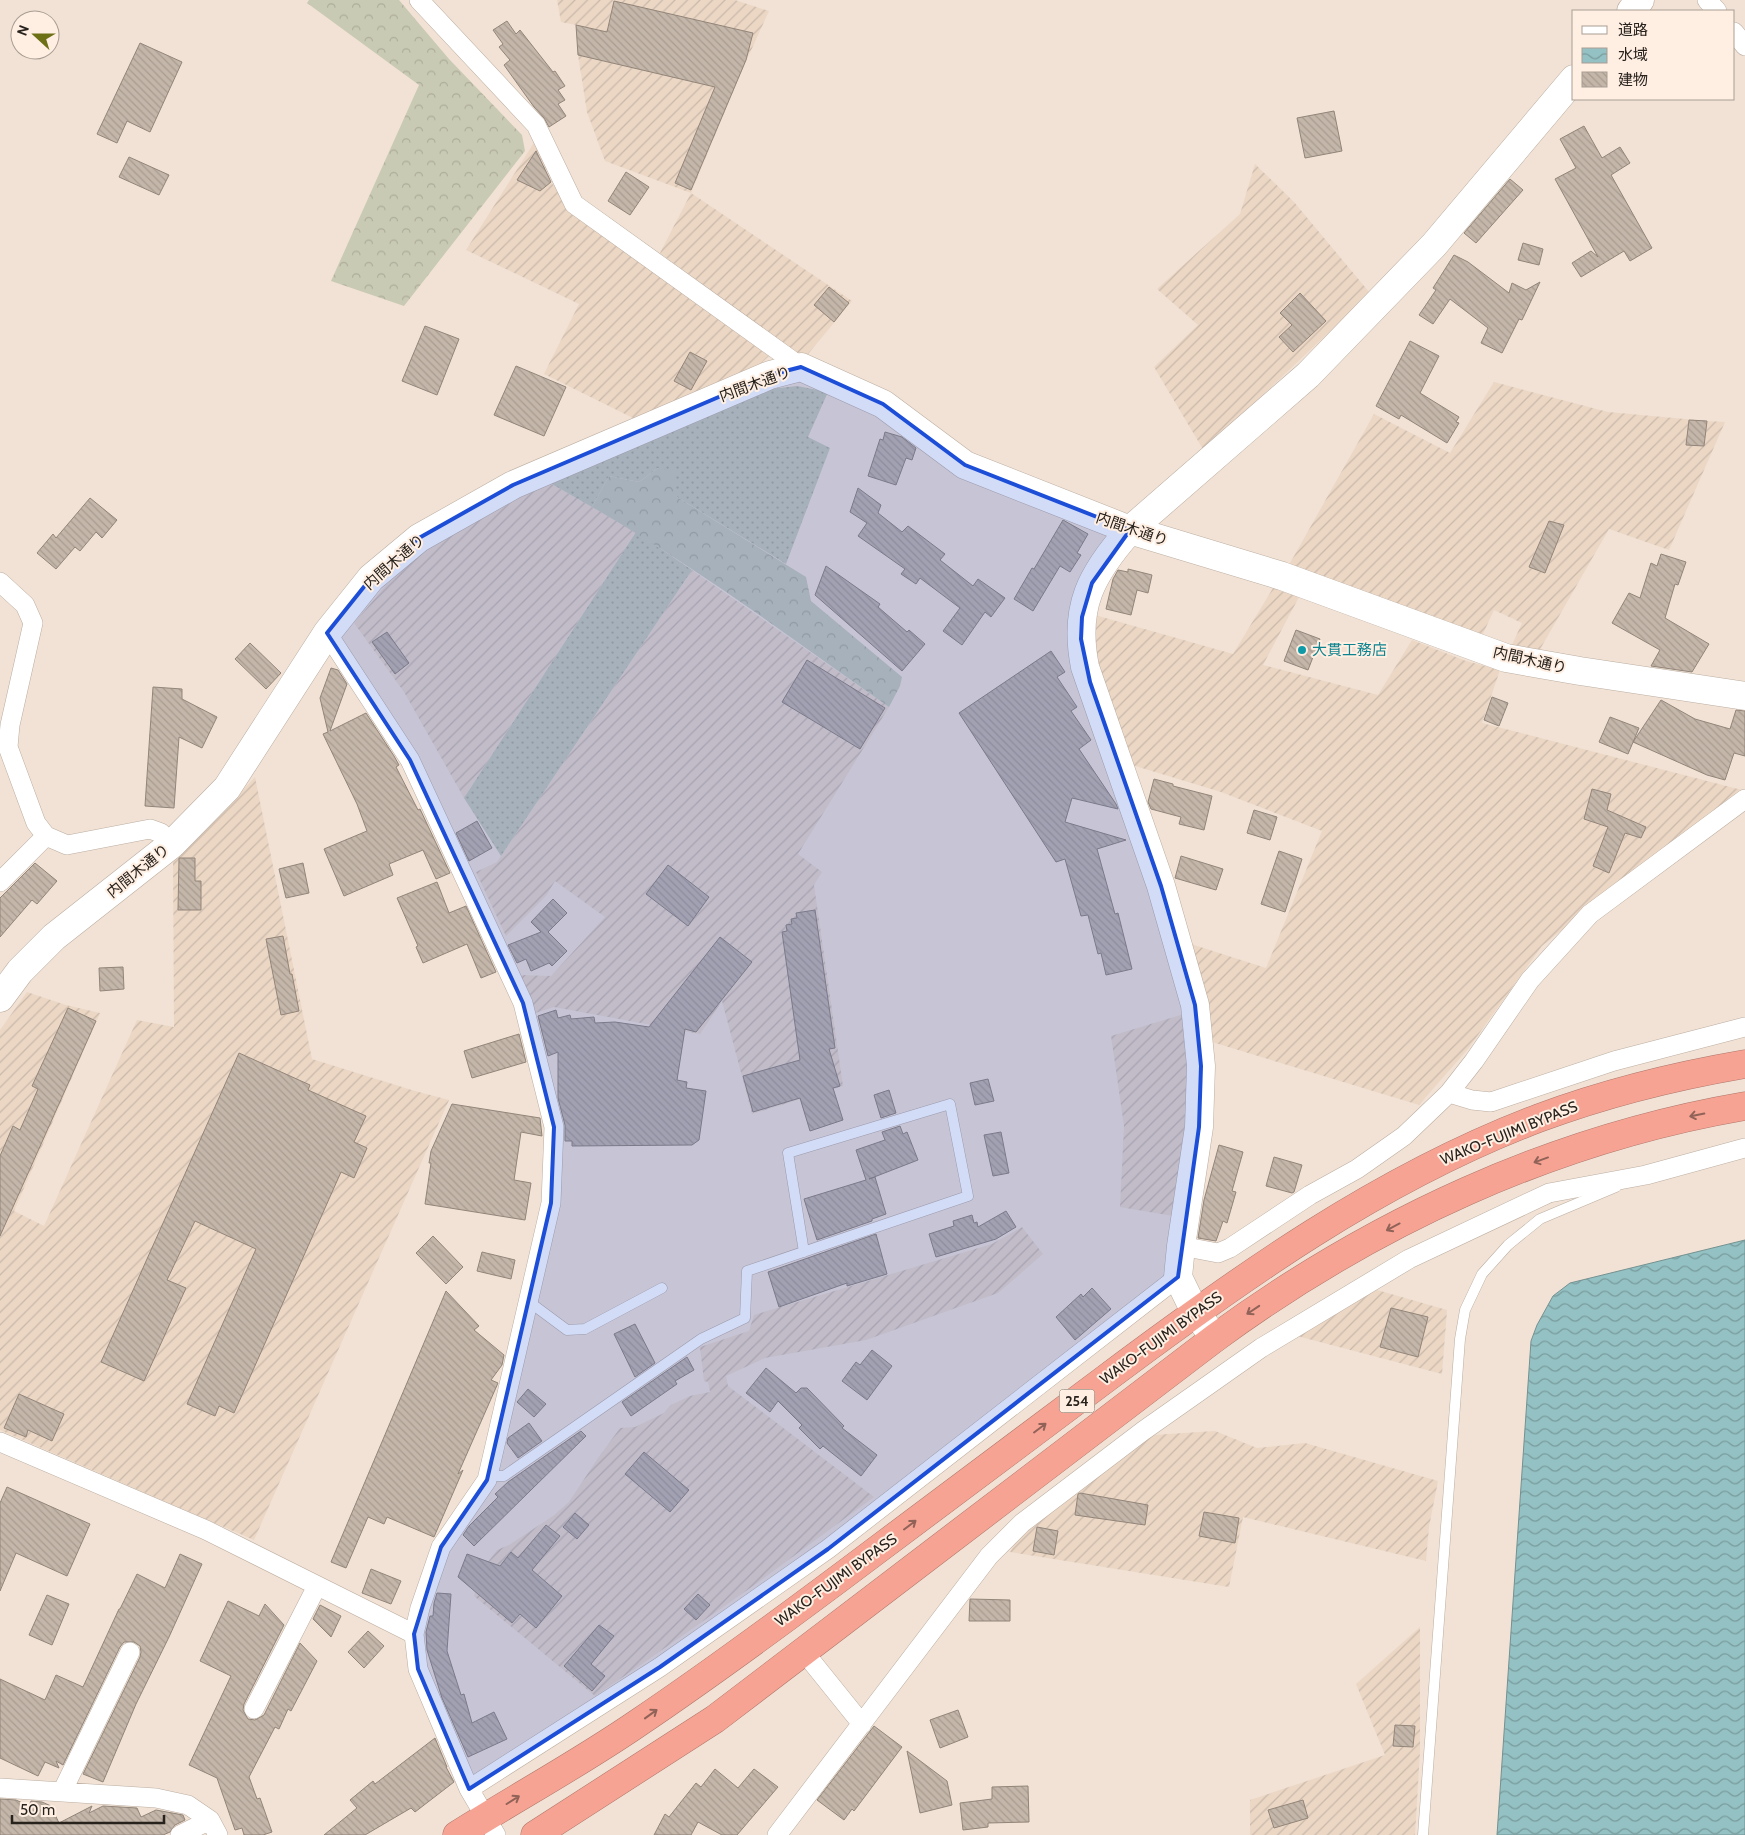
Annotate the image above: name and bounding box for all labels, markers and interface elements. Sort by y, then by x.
north arrow [10,10,60,60]
legend [1572,10,1735,100]
text: 道路 [1618,21,1648,39]
text: N [13,22,33,38]
text: 水域 [1618,46,1648,64]
text: 建物 [1618,71,1648,89]
street label: 内間木通り [717,363,793,405]
street label: 内間木通り [1094,508,1170,550]
street label: 内間木通り [360,531,428,593]
place label: 大貫工務店 [1312,641,1387,659]
street label: 内間木通り [1491,643,1569,677]
marker: 大貫工務店 [1296,644,1308,656]
street label: 内間木通り [103,840,173,902]
street label: WAKO-FUJIMI BYPASS [1438,1097,1580,1169]
one-way arrow [1689,1111,1705,1121]
one-way arrow [1534,1156,1549,1165]
one-way arrow [1386,1223,1401,1232]
street label: WAKO-FUJIMI BYPASS [1097,1288,1226,1388]
one-way arrow [1247,1305,1261,1315]
road number: 254 [1060,1390,1094,1412]
one-way arrow [1033,1423,1047,1433]
one-way arrow [903,1520,916,1531]
street label: WAKO-FUJIMI BYPASS [772,1530,901,1630]
one-way arrow [644,1709,658,1719]
scale bar [12,1792,165,1824]
one-way arrow [506,1794,520,1804]
text: 50 m [20,1801,55,1819]

